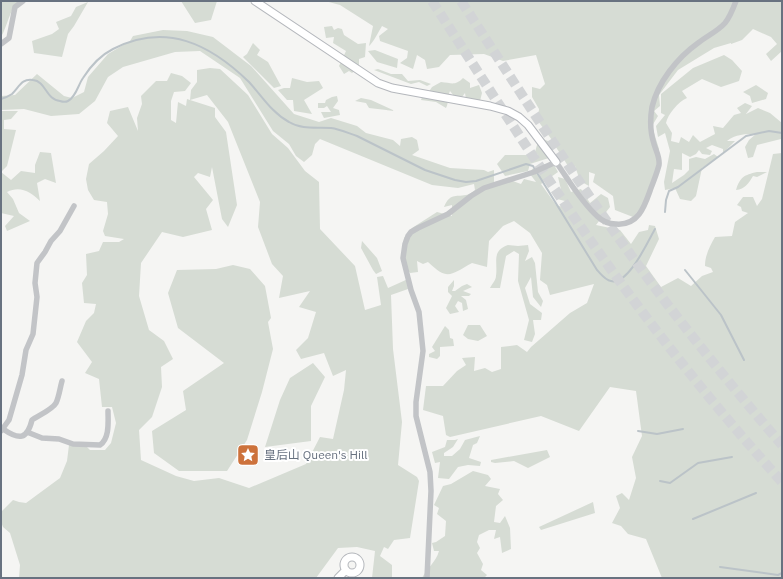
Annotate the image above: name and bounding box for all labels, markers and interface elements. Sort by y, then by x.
place icon: 皇后山 Queen's Hill [235,442,261,468]
place label: 皇后山 Queen's Hill [264,447,368,462]

